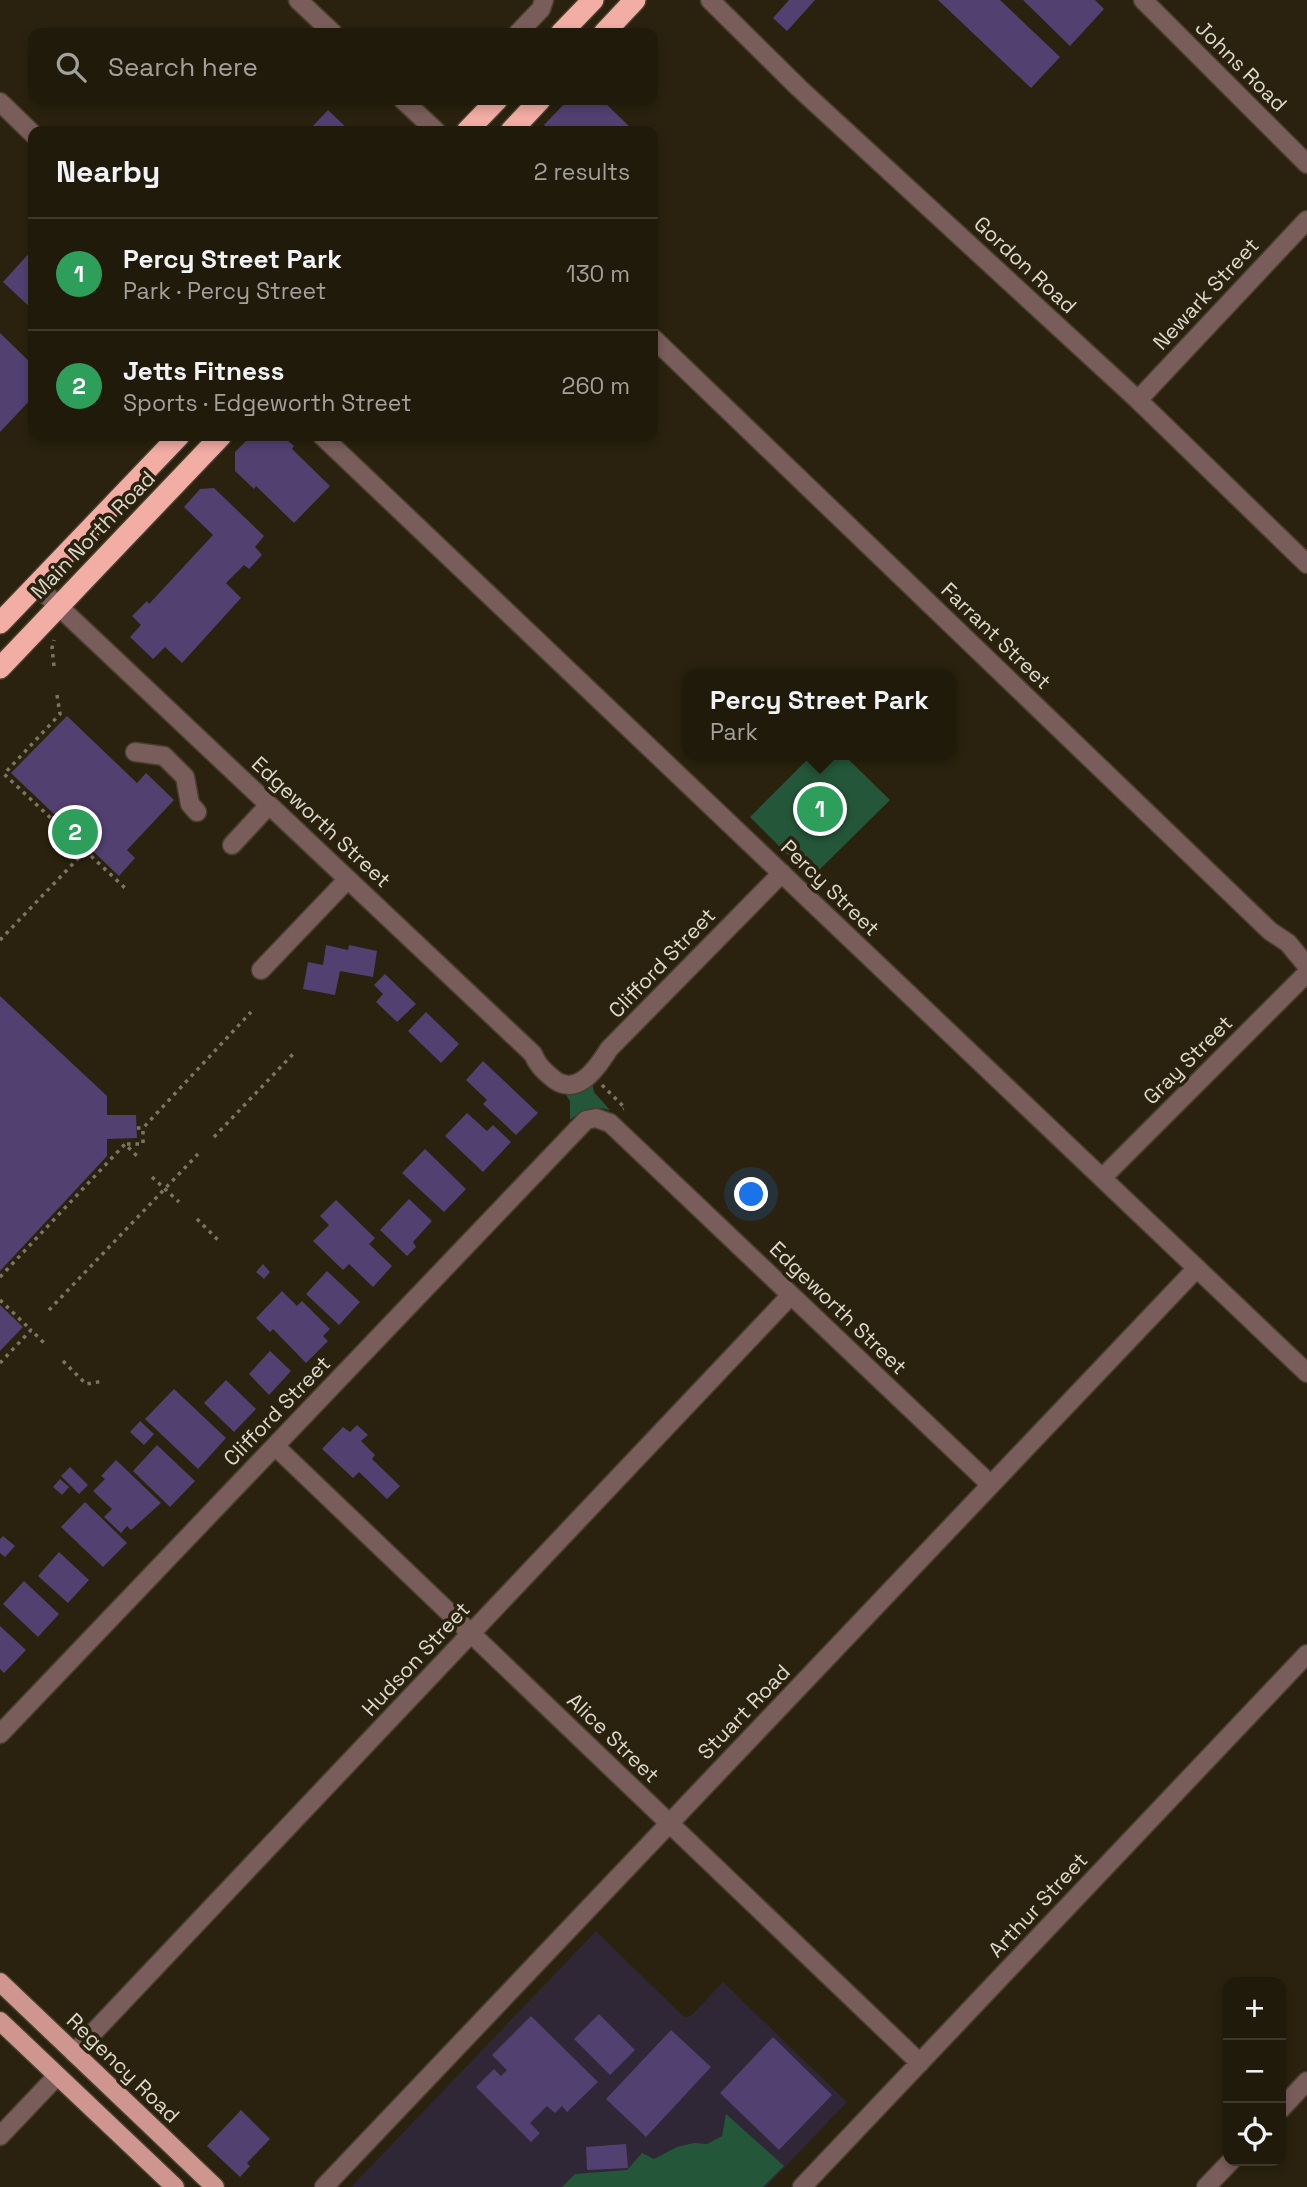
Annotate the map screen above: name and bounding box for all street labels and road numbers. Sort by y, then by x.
street label: Johns Road [1190,14,1293,117]
street label: Gordon Road [968,210,1082,319]
street label: Newark Street [1147,232,1264,355]
street label: Main North Road [25,465,161,604]
street label: Farrant Street [936,576,1057,695]
street label: Edgeworth Street [246,750,397,893]
street label: Percy Street [775,834,885,942]
street label: Clifford Street [602,902,721,1023]
street label: Gray Street [1137,1009,1238,1110]
street label: Edgeworth Street [764,1235,913,1380]
street label: Clifford Street [217,1350,336,1471]
street label: Hudson Street [356,1596,476,1721]
street label: Stuart Road [692,1658,796,1765]
street label: Alice Street [562,1687,665,1788]
street label: Arthur Street [982,1847,1093,1963]
street label: Regency Road [61,2007,186,2128]

